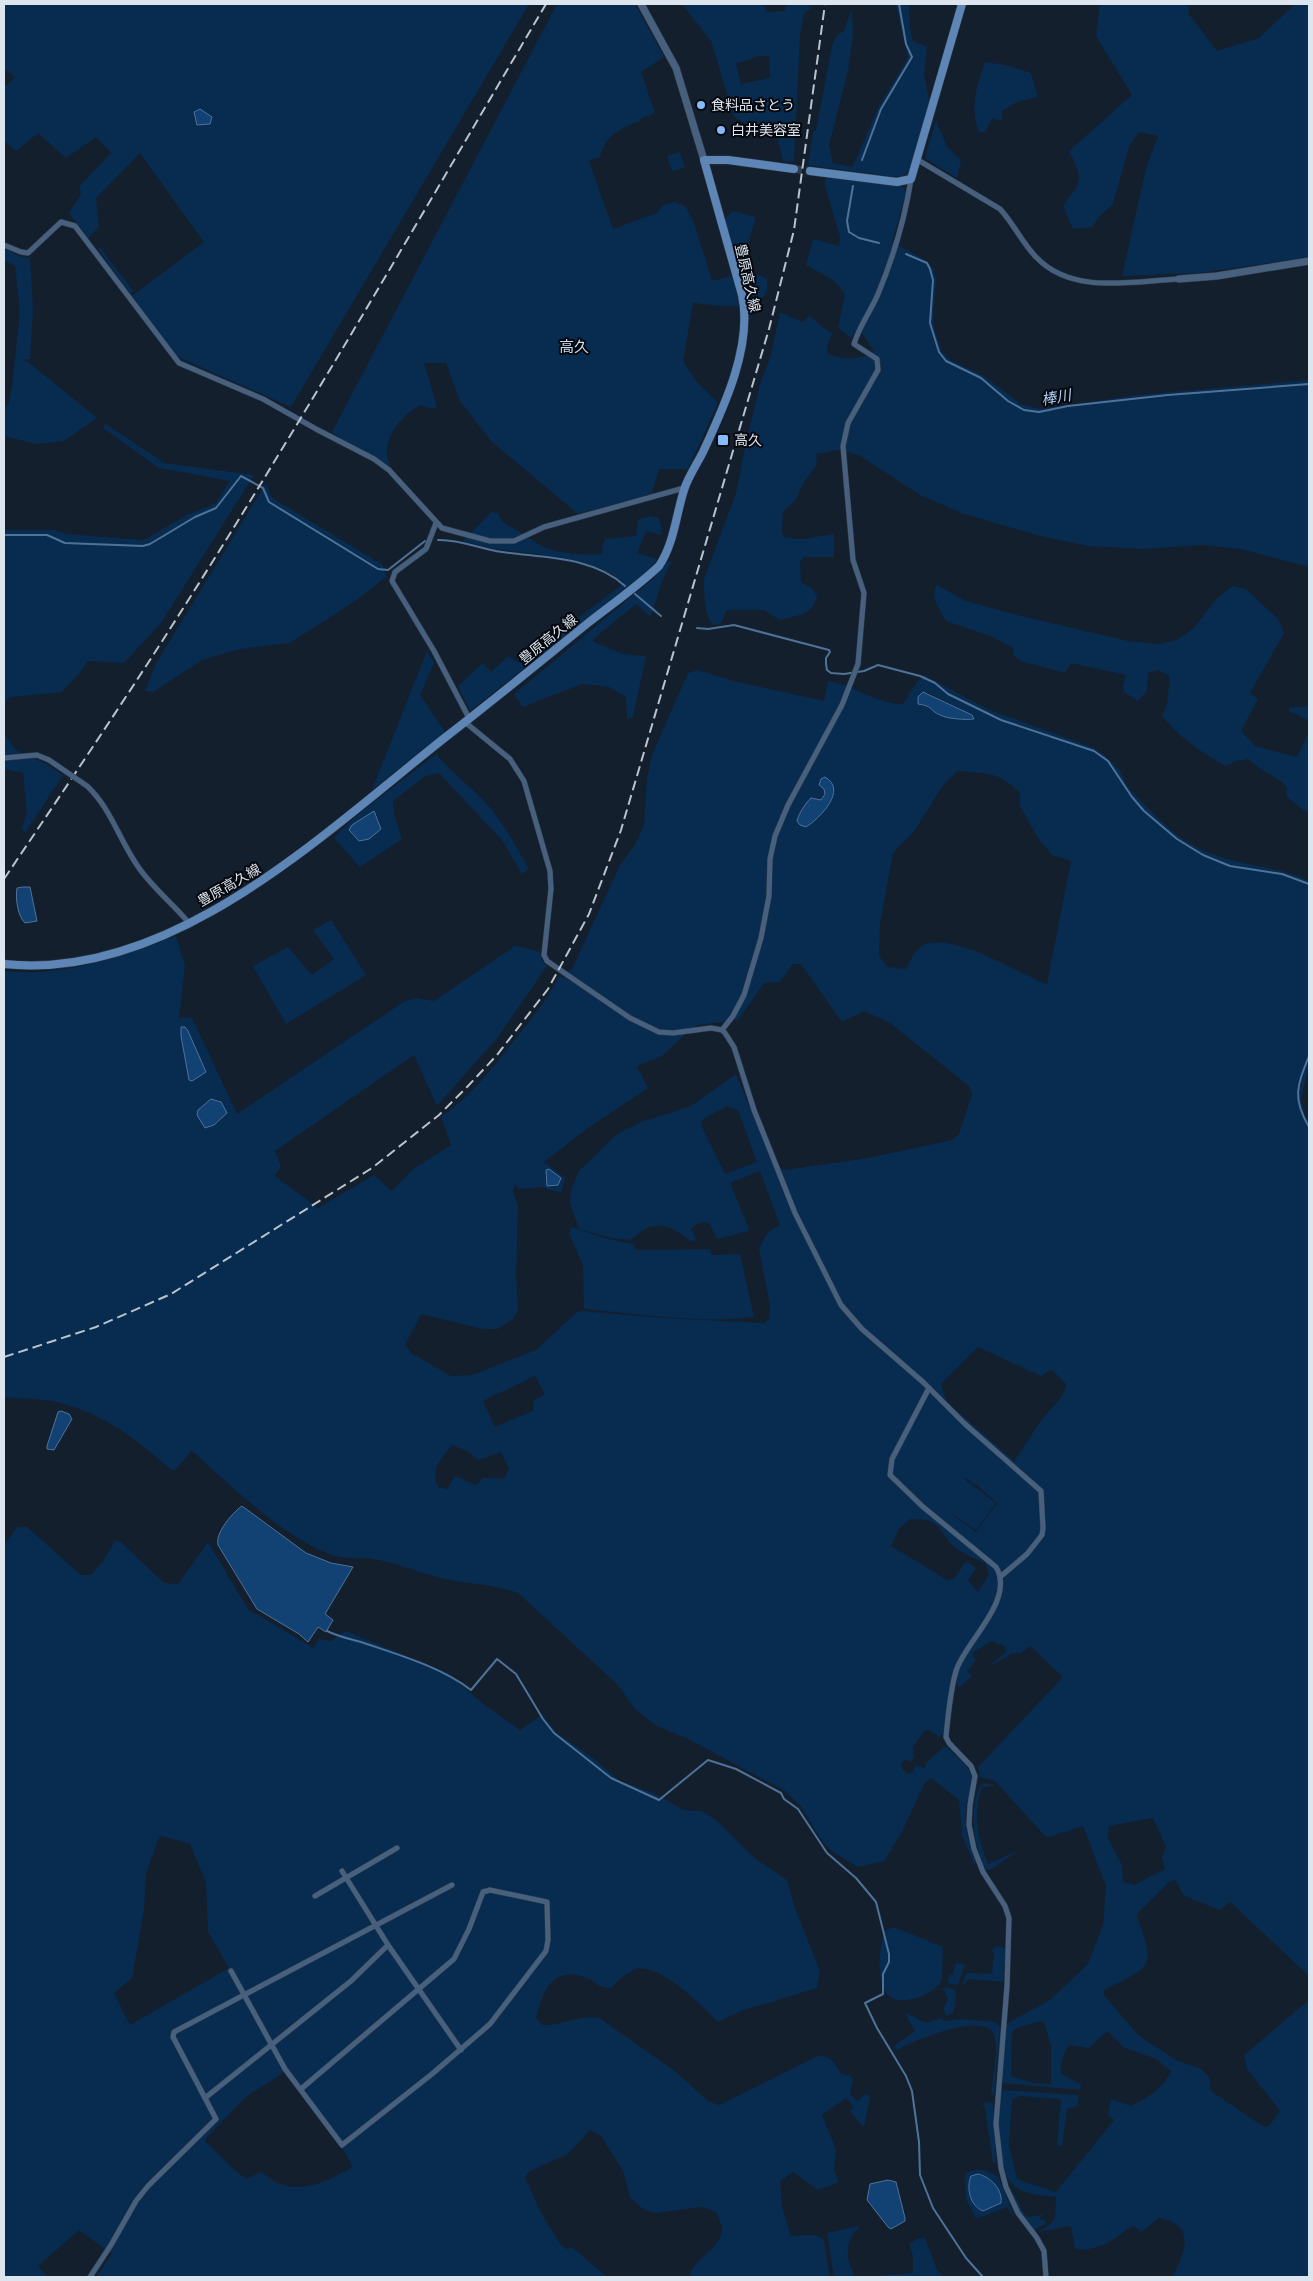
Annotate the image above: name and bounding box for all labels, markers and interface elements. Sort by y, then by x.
place label: 食料品さとう [711,96,795,114]
marker: 食料品さとう [695,99,707,111]
place label: 白井美容室 [731,121,801,139]
marker: 白井美容室 [715,124,727,136]
street label: 豊原高久線 [731,242,765,314]
district label: 高久 [559,337,589,356]
water label: 棒川 [1040,385,1074,409]
place label: 高久 [734,431,762,449]
marker: 高久 [716,433,730,447]
street label: 豊原高久線 [515,610,581,668]
street label: 豊原高久線 [194,860,264,910]

